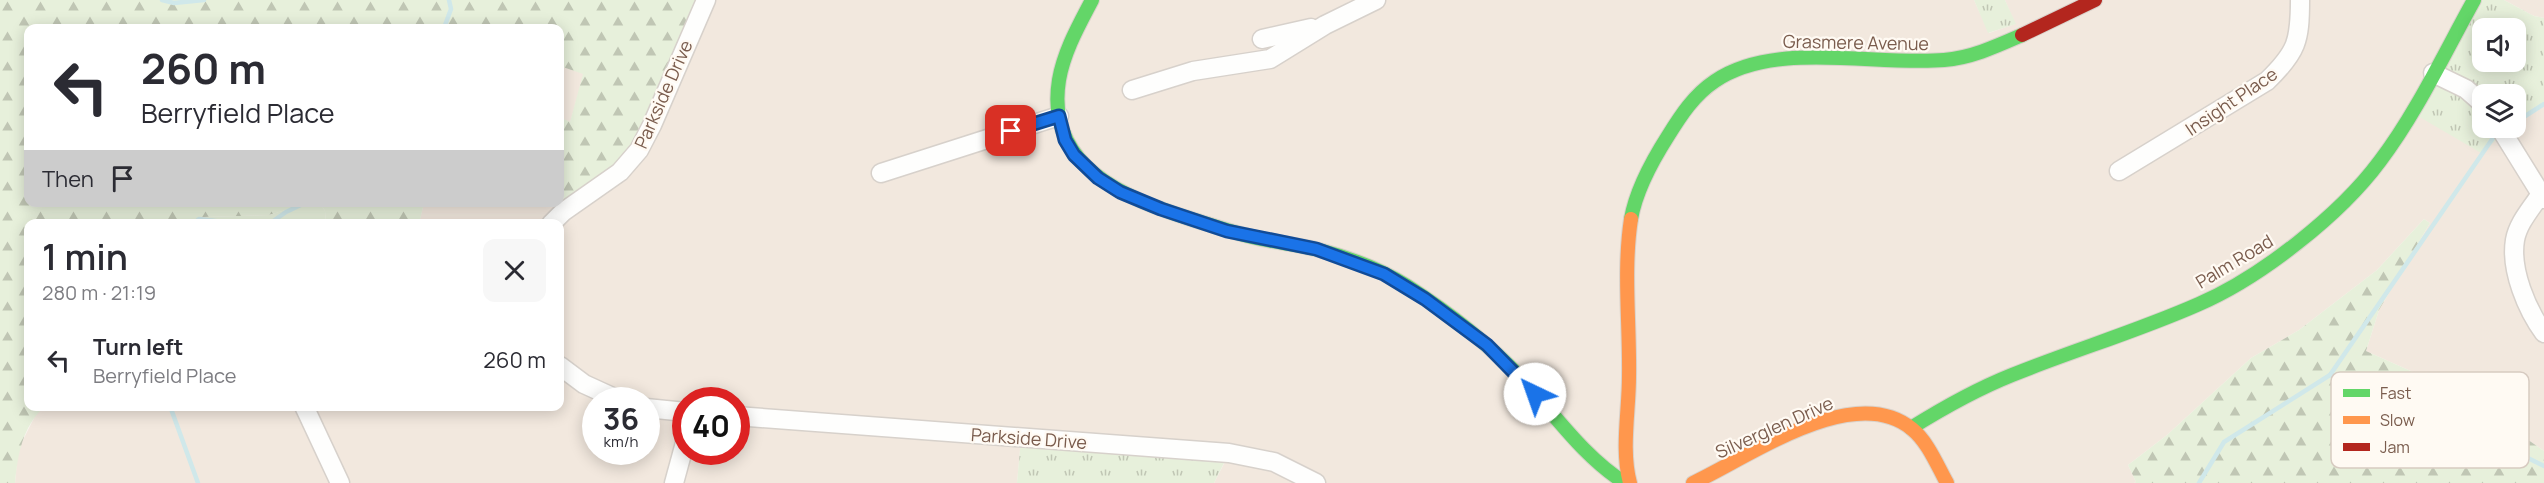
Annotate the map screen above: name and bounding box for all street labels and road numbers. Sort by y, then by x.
street label: Grasmere Avenue [1783,29,1929,55]
street label: Parkside Drive [628,36,698,152]
street label: Insight Place [2180,61,2282,141]
street label: Palm Road [2191,229,2277,293]
street label: Silverglen Drive [1711,390,1837,464]
street label: Parkside Drive [970,422,1088,454]

